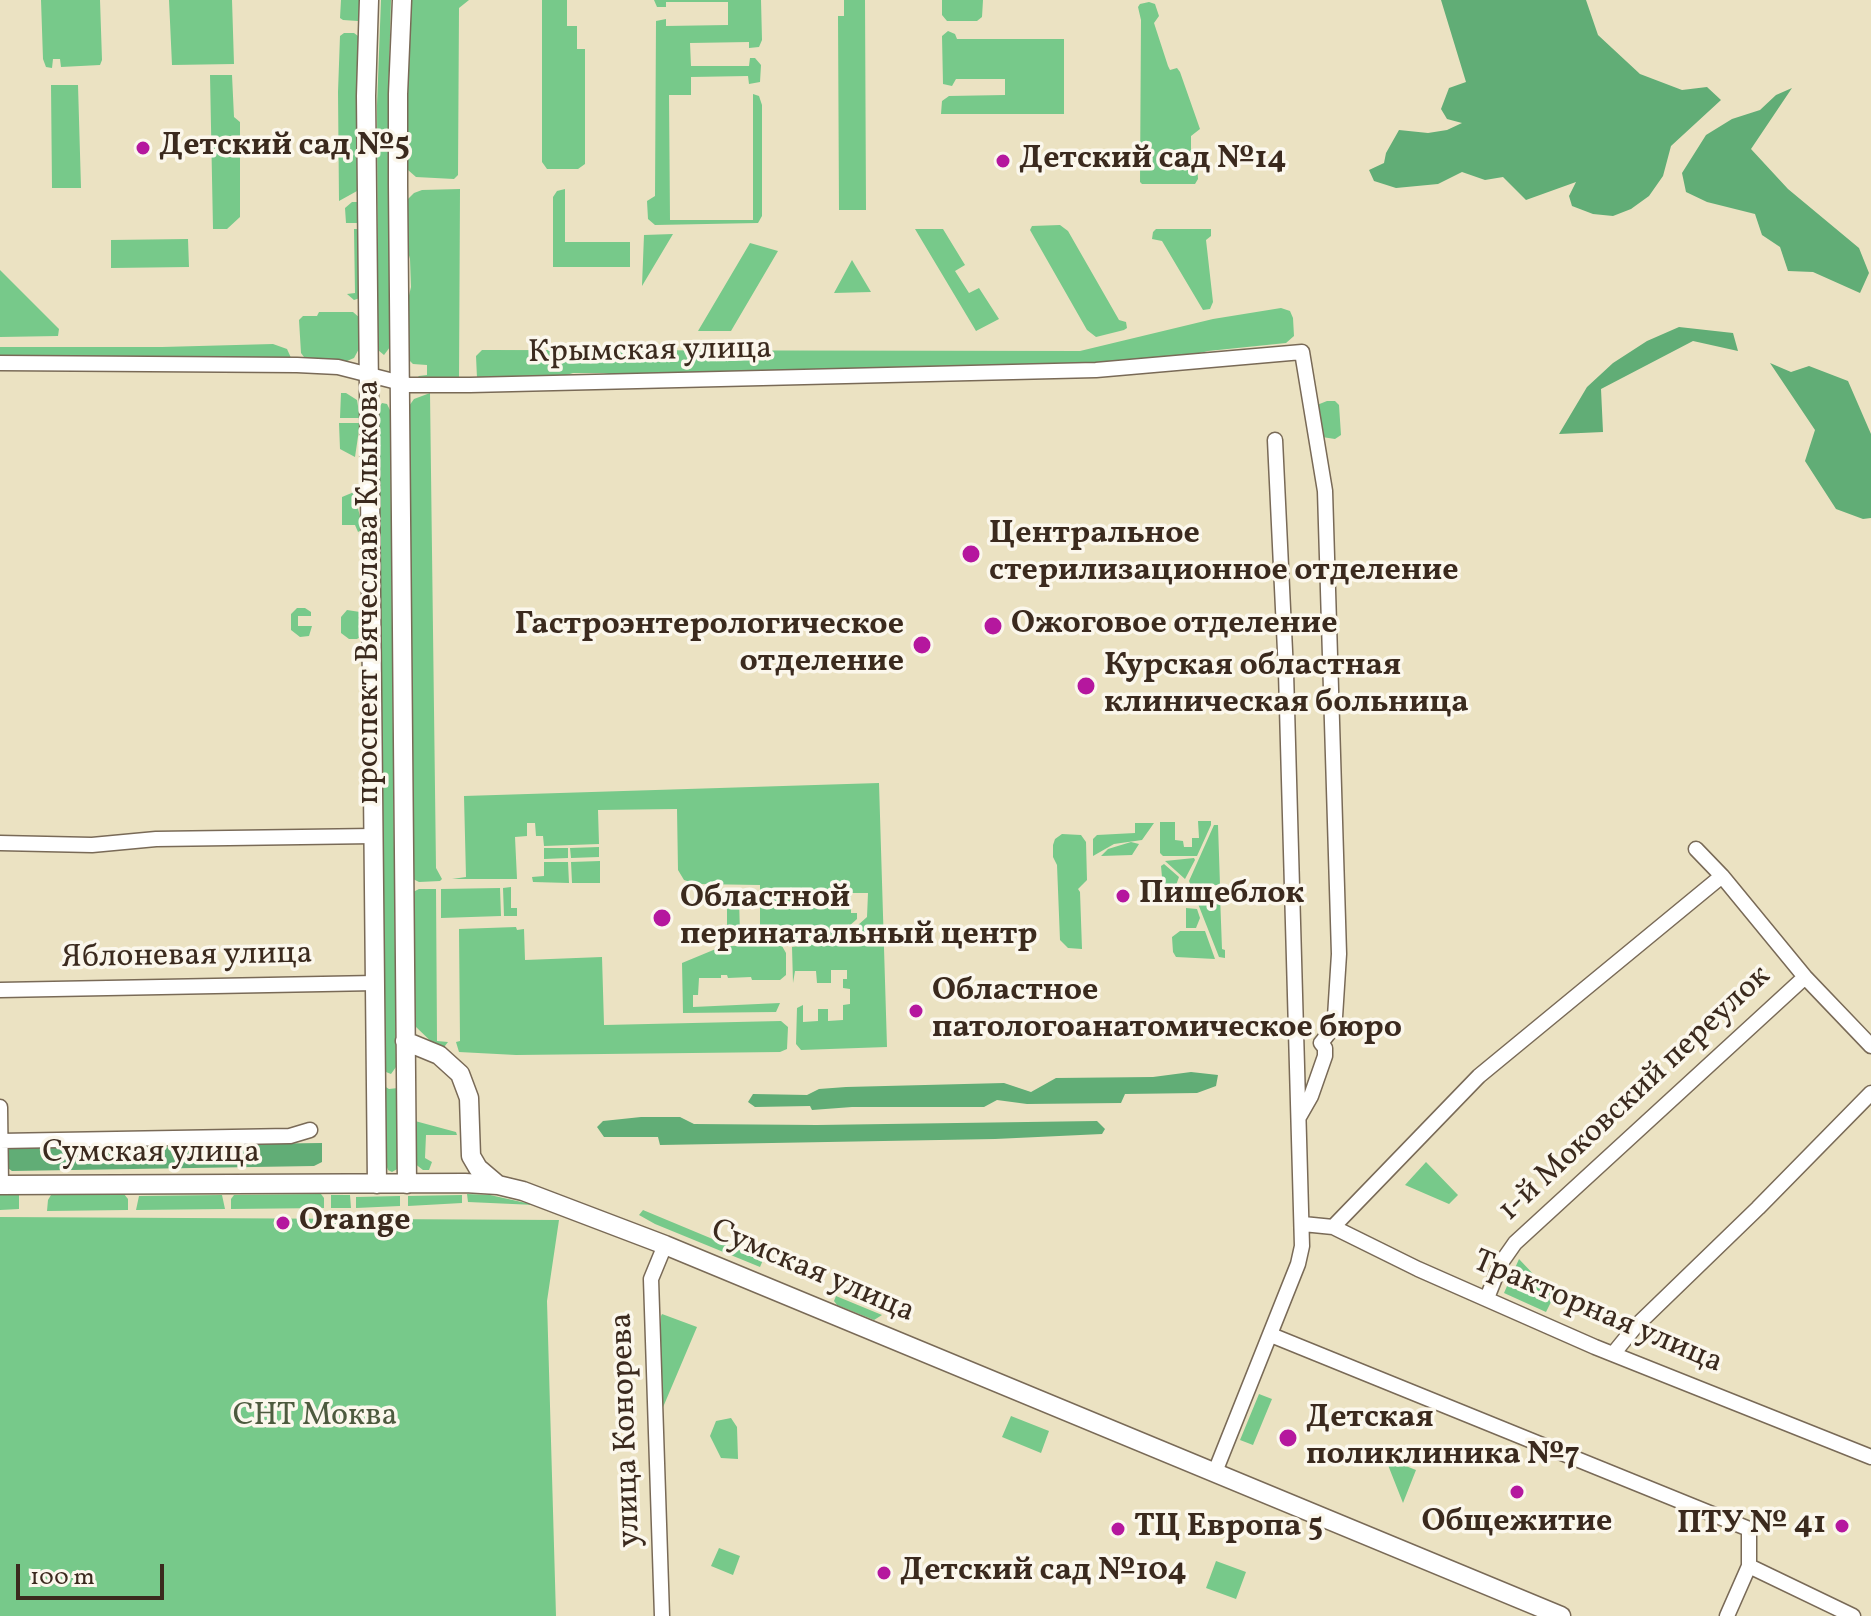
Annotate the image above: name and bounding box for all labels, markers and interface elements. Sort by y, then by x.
place label: Детский сад №5 [159,129,410,167]
marker: Детский сад №5 [134,139,152,157]
place label: Детский сад №14 [1019,142,1287,180]
marker: Детский сад №14 [994,152,1012,170]
street label: Крымская улица [528,332,772,374]
street label: проспект Вячеслава Клыкова [352,380,390,804]
place label: Центральное стерилизационное отделение [989,517,1459,592]
marker: Центральное стерилизационное отделение [960,543,982,565]
place label: Ожоговое отделение [1011,607,1338,645]
place label: Гастроэнтерологическое отделение [515,608,904,683]
marker: Ожоговое отделение [982,615,1004,637]
marker: Гастроэнтерологическое отделение [911,634,933,656]
place label: Курская областная клиническая больница [1104,649,1469,724]
marker: Курская областная клиническая больница [1075,675,1097,697]
place label: Пищеблок [1139,877,1304,915]
place label: Областной перинатальный центр [680,881,1037,956]
marker: Пищеблок [1114,887,1132,905]
marker: Областной перинатальный центр [651,907,673,929]
street label: Яблоневая улица [61,937,313,979]
street label: 1-й Моковский переулок [1492,959,1780,1231]
place label: Областное патологоанатомическое бюро [932,974,1402,1049]
marker: Областное патологоанатомическое бюро [907,1002,925,1020]
street label: Сумская улица [42,1136,260,1174]
place label: Orange [299,1204,411,1242]
street label: Сумская улица [704,1213,920,1333]
marker: Orange [274,1214,292,1232]
street label: Тракторная улица [1466,1244,1728,1384]
street label: улица Конорева [605,1312,651,1548]
park label: СНТ Моква [233,1399,397,1437]
place label: Детская поликлиника №7 [1306,1401,1580,1476]
marker: Детская поликлиника №7 [1277,1427,1299,1449]
marker: Общежитие [1508,1483,1526,1501]
place label: Общежитие [1422,1505,1612,1543]
place label: ПТУ № 41 [1677,1507,1826,1545]
place label: ТЦ Европа 5 [1134,1510,1323,1548]
marker: ПТУ № 41 [1833,1517,1851,1535]
marker: ТЦ Европа 5 [1109,1520,1127,1538]
scale bar [20,1548,168,1598]
place label: Детский сад №104 [900,1554,1187,1592]
text: 100 m [30,1561,95,1595]
marker: Детский сад №104 [875,1564,893,1582]

